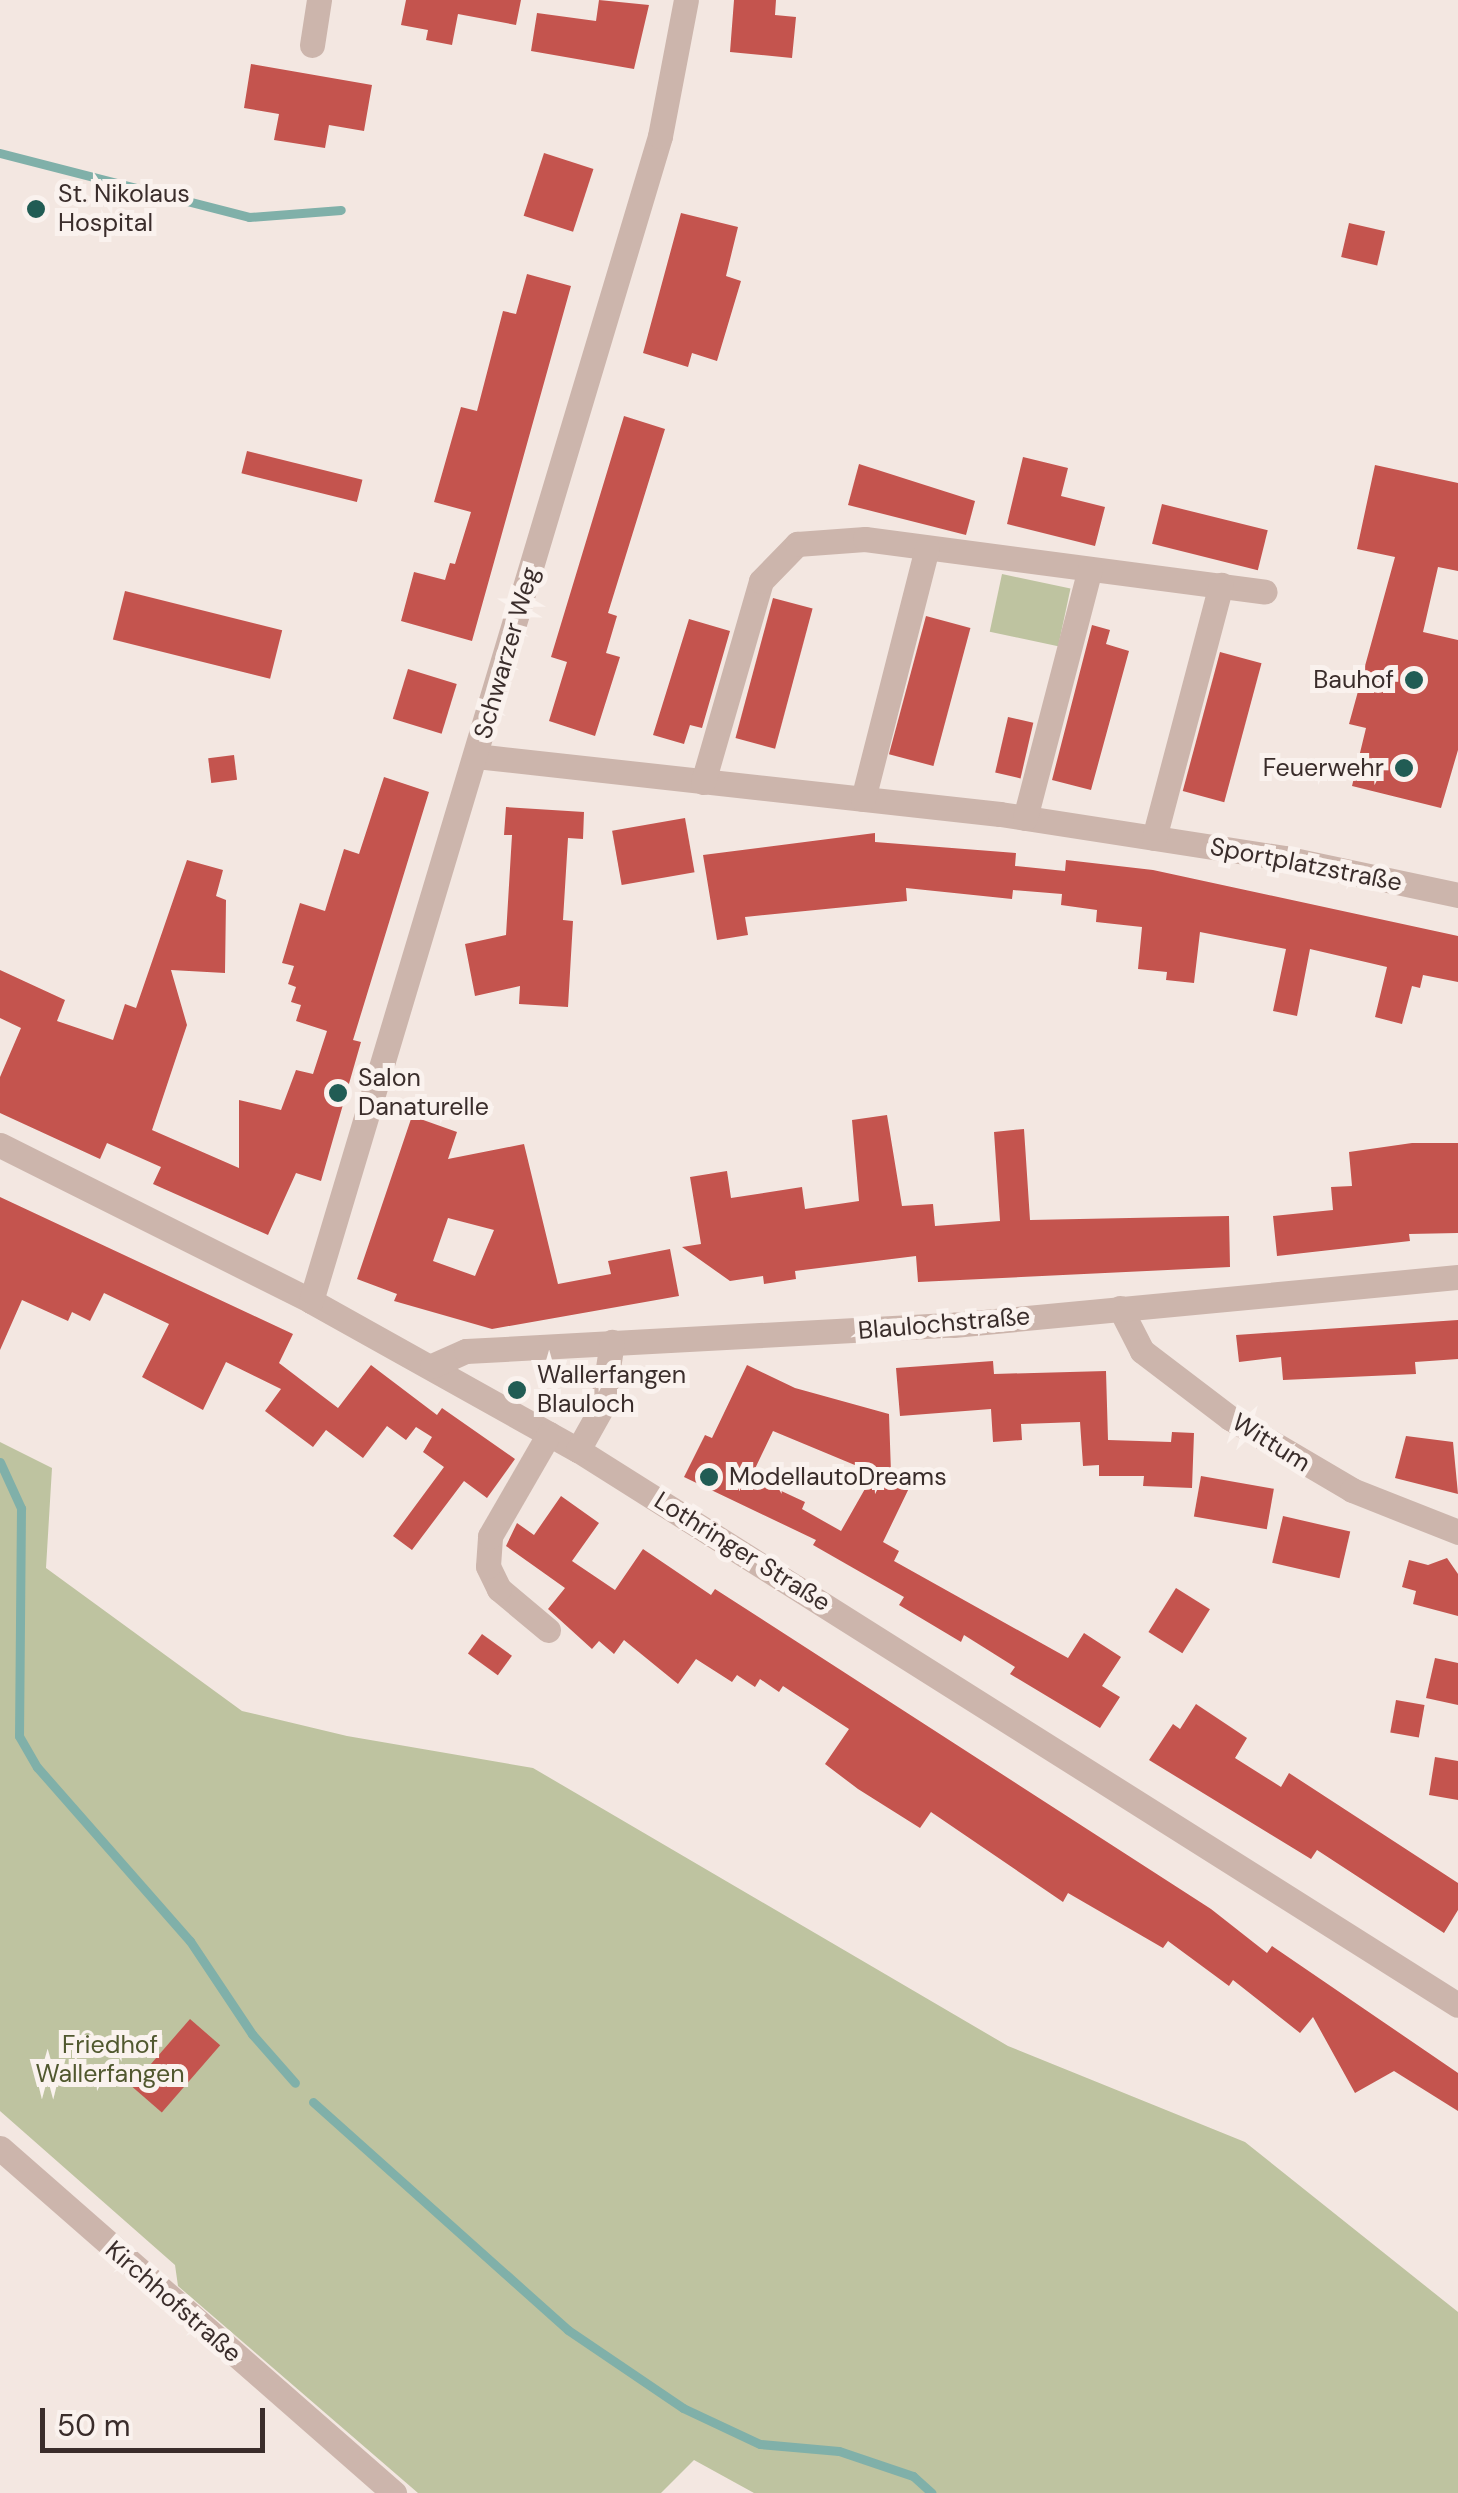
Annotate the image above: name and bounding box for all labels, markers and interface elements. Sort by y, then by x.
place label: St. Nikolaus Hospital [58,180,190,239]
marker: St. Nikolaus Hospital [23,196,49,222]
street label: Schwarzer Weg [468,564,546,742]
place label: Bauhof [1313,665,1394,695]
marker: Bauhof [1403,669,1425,691]
place label: Feuerwehr [1263,753,1384,783]
marker: Feuerwehr [1393,757,1415,779]
street label: Sportplatzstraße [1208,832,1404,898]
place label: Salon Danaturelle [358,1064,489,1123]
marker: Salon Danaturelle [327,1082,349,1104]
street label: Blaulochstraße [857,1302,1031,1346]
place label: Wallerfangen Blauloch [537,1361,686,1420]
marker: Wallerfangen Blauloch [506,1379,528,1401]
street label: Wittum [1226,1407,1316,1479]
place label: ModellautoDreams [729,1462,947,1492]
marker: ModellautoDreams [698,1466,720,1488]
street label: Lothringer Straße [648,1486,836,1618]
park label: Friedhof Wallerfangen [35,2031,185,2090]
street label: Kirchhofstraße [99,2235,247,2369]
scale bar [45,2388,270,2450]
text: 50 m [57,2406,131,2445]

